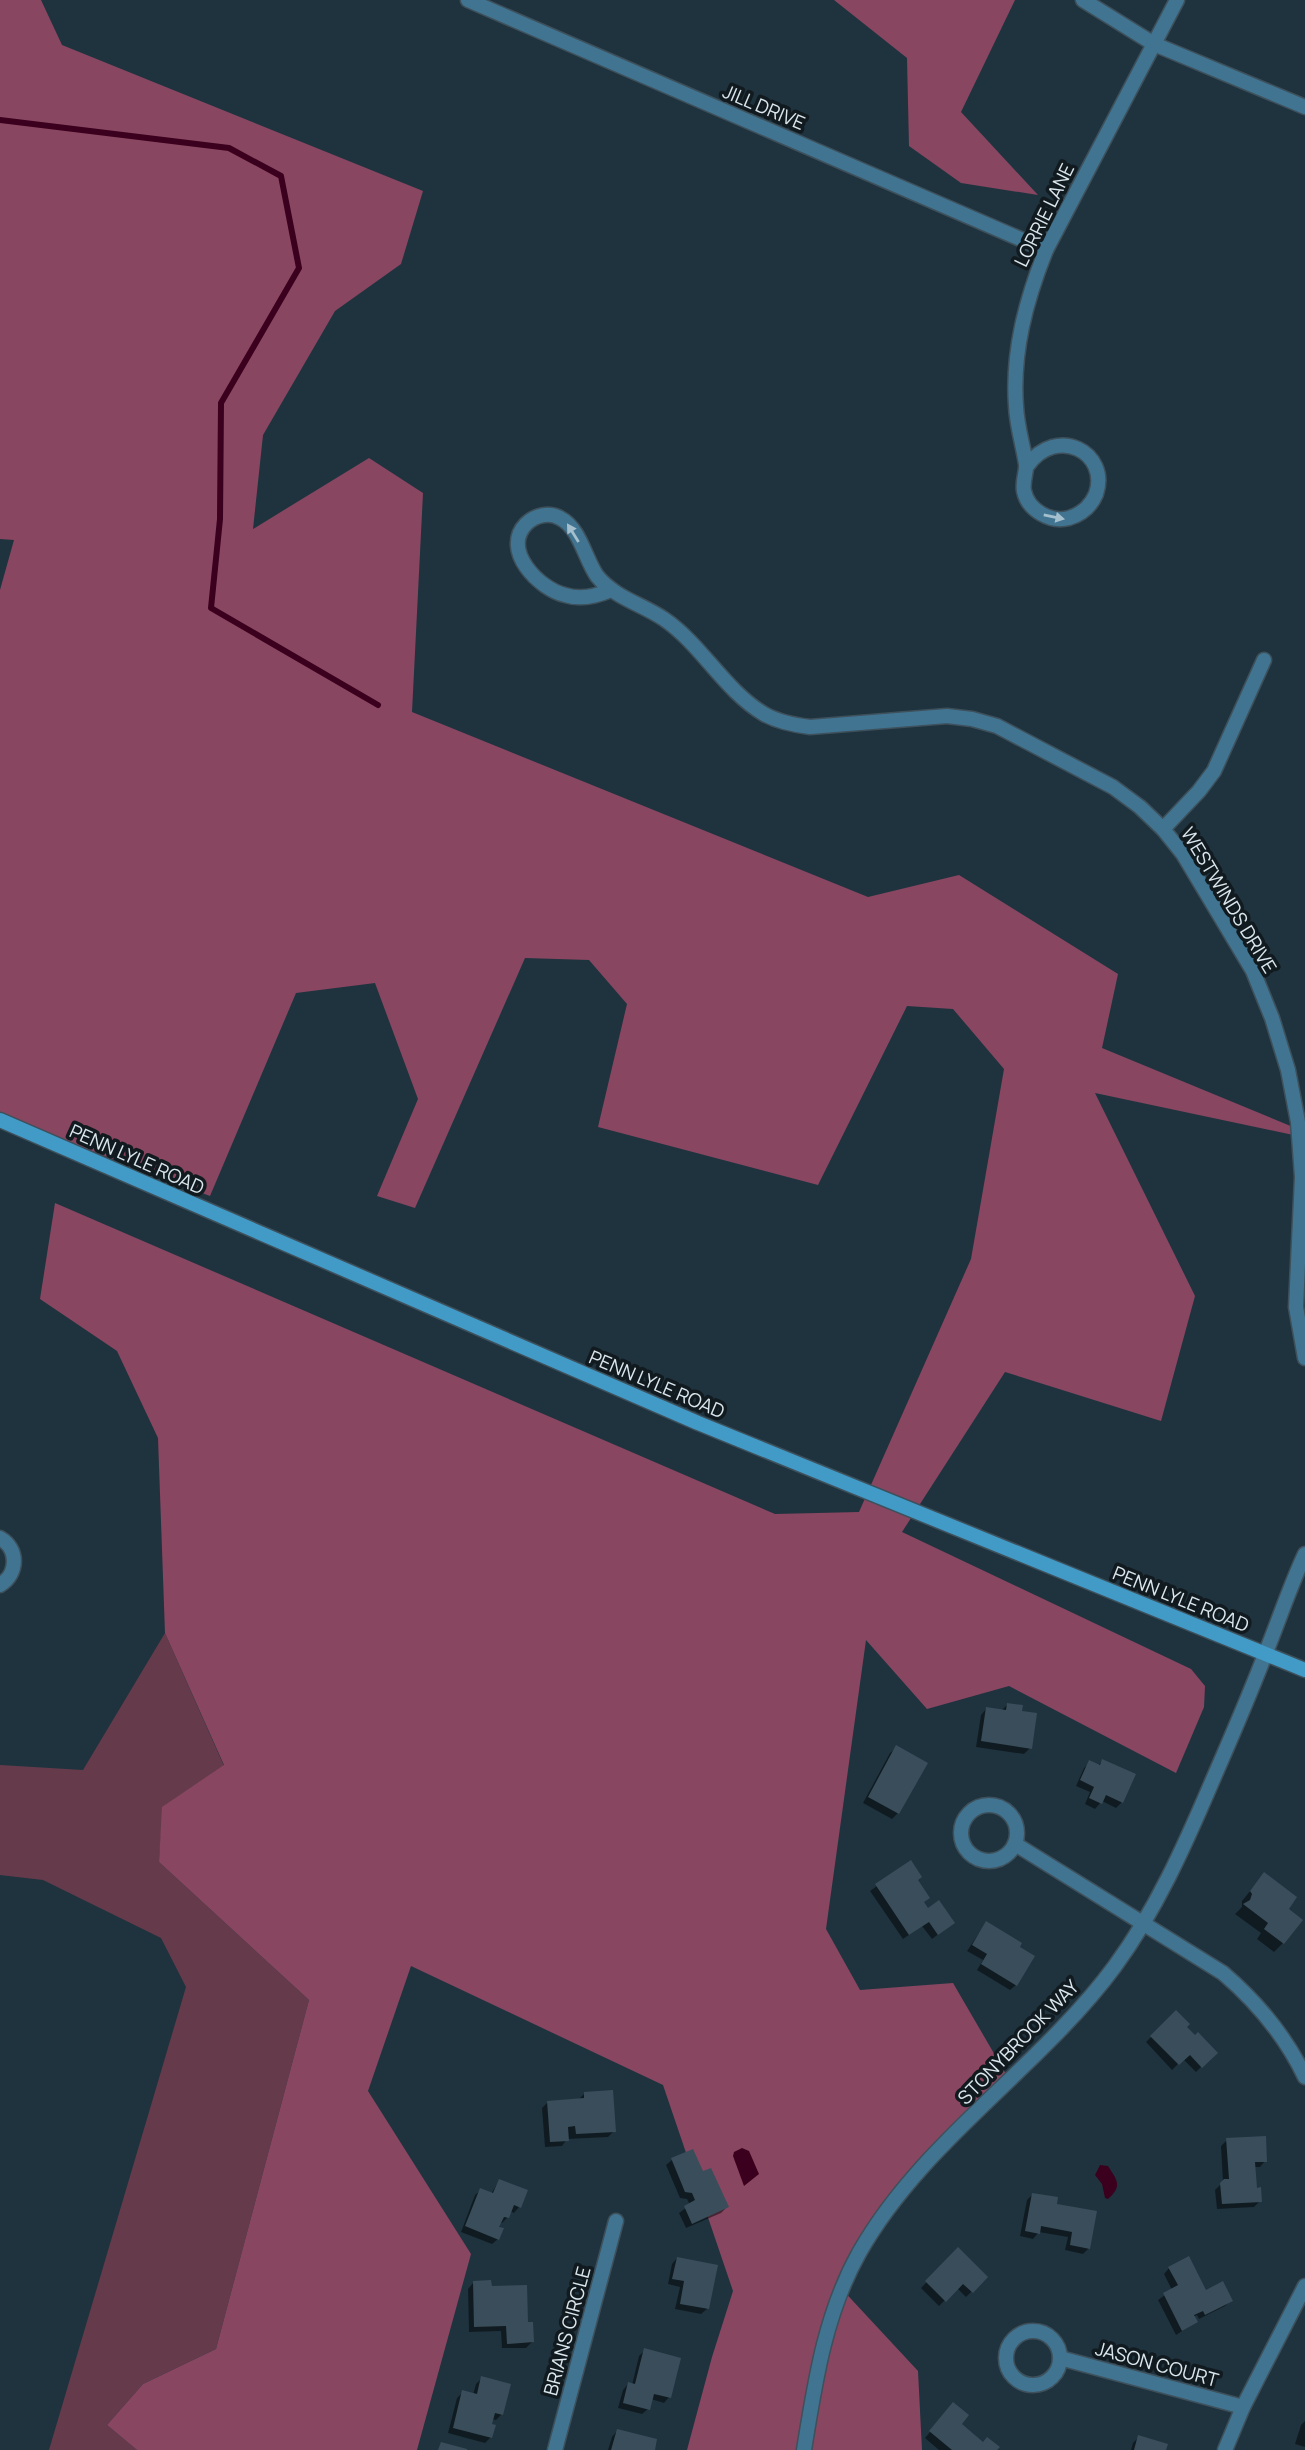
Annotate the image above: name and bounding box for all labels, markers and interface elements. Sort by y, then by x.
street label: JILL DRIVE [719,78,809,136]
street label: LORRIE LANE [1008,159,1080,271]
one-way arrow [1043,511,1065,522]
one-way arrow [567,524,580,543]
street label: WESTWINDS DRIVE [1175,822,1283,978]
street label: PENN LYLE ROAD [66,1118,208,1200]
street label: PENN LYLE ROAD [585,1344,729,1424]
street label: PENN LYLE ROAD [1109,1560,1253,1638]
street label: STONYBROOK WAY [952,1974,1085,2110]
street label: BRIANS CIRCLE [537,2264,597,2398]
street label: JASON COURT [1093,2335,1222,2393]

